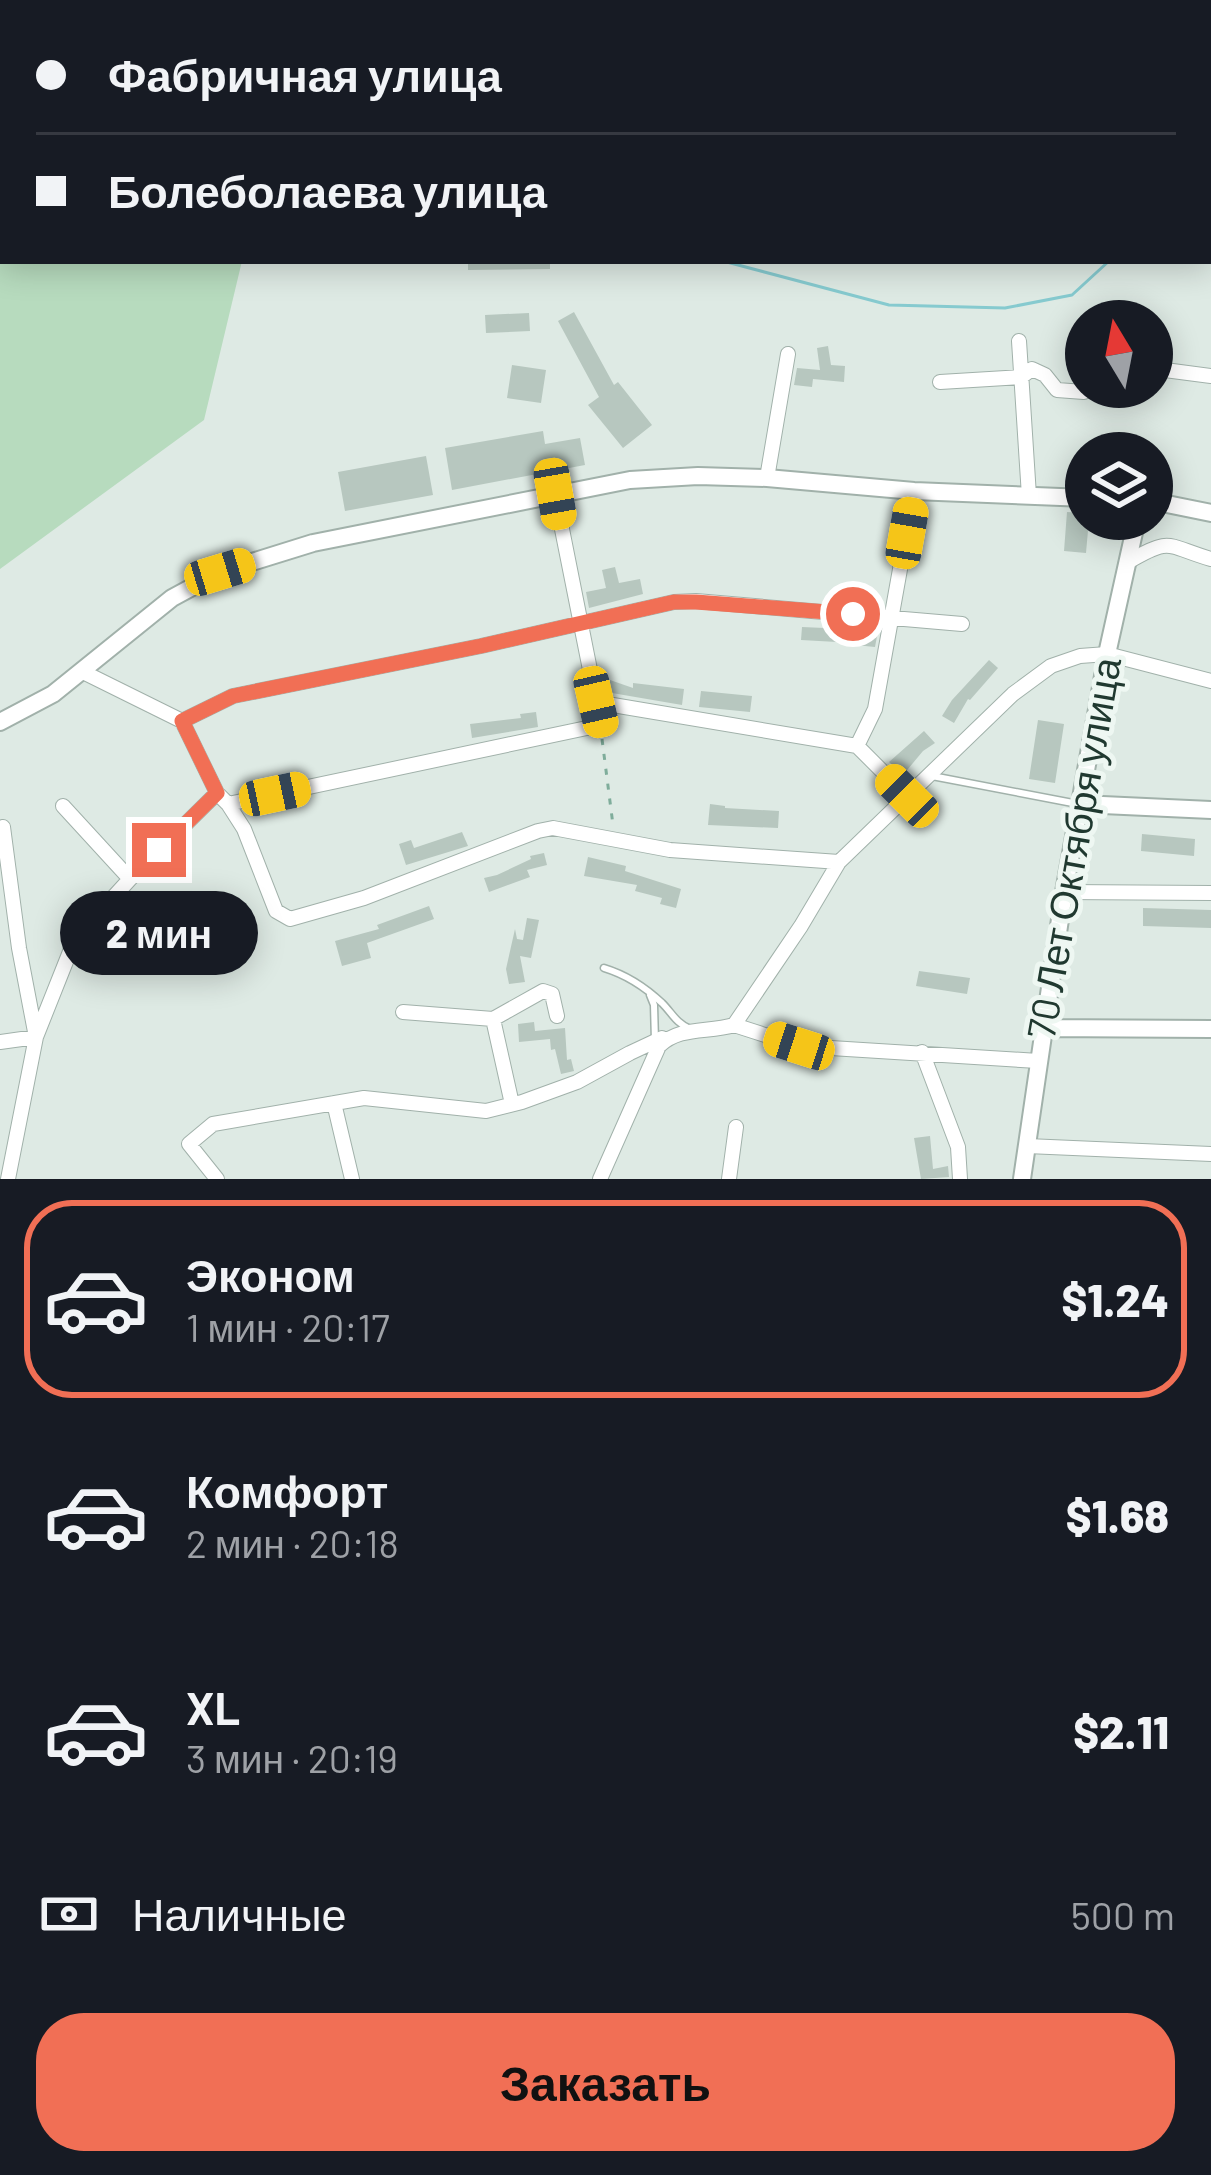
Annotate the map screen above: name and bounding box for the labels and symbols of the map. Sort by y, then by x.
north arrow [1065,300,1173,408]
car [531,455,579,533]
car [883,494,931,572]
car [180,544,260,600]
route start [826,587,880,641]
street label: 70 Лет Октября улица [1016,653,1129,1042]
car [570,663,622,741]
car [869,758,945,834]
car [236,769,314,819]
route end [132,823,186,877]
callout: 2 мин [60,892,258,976]
car [759,1018,839,1074]

